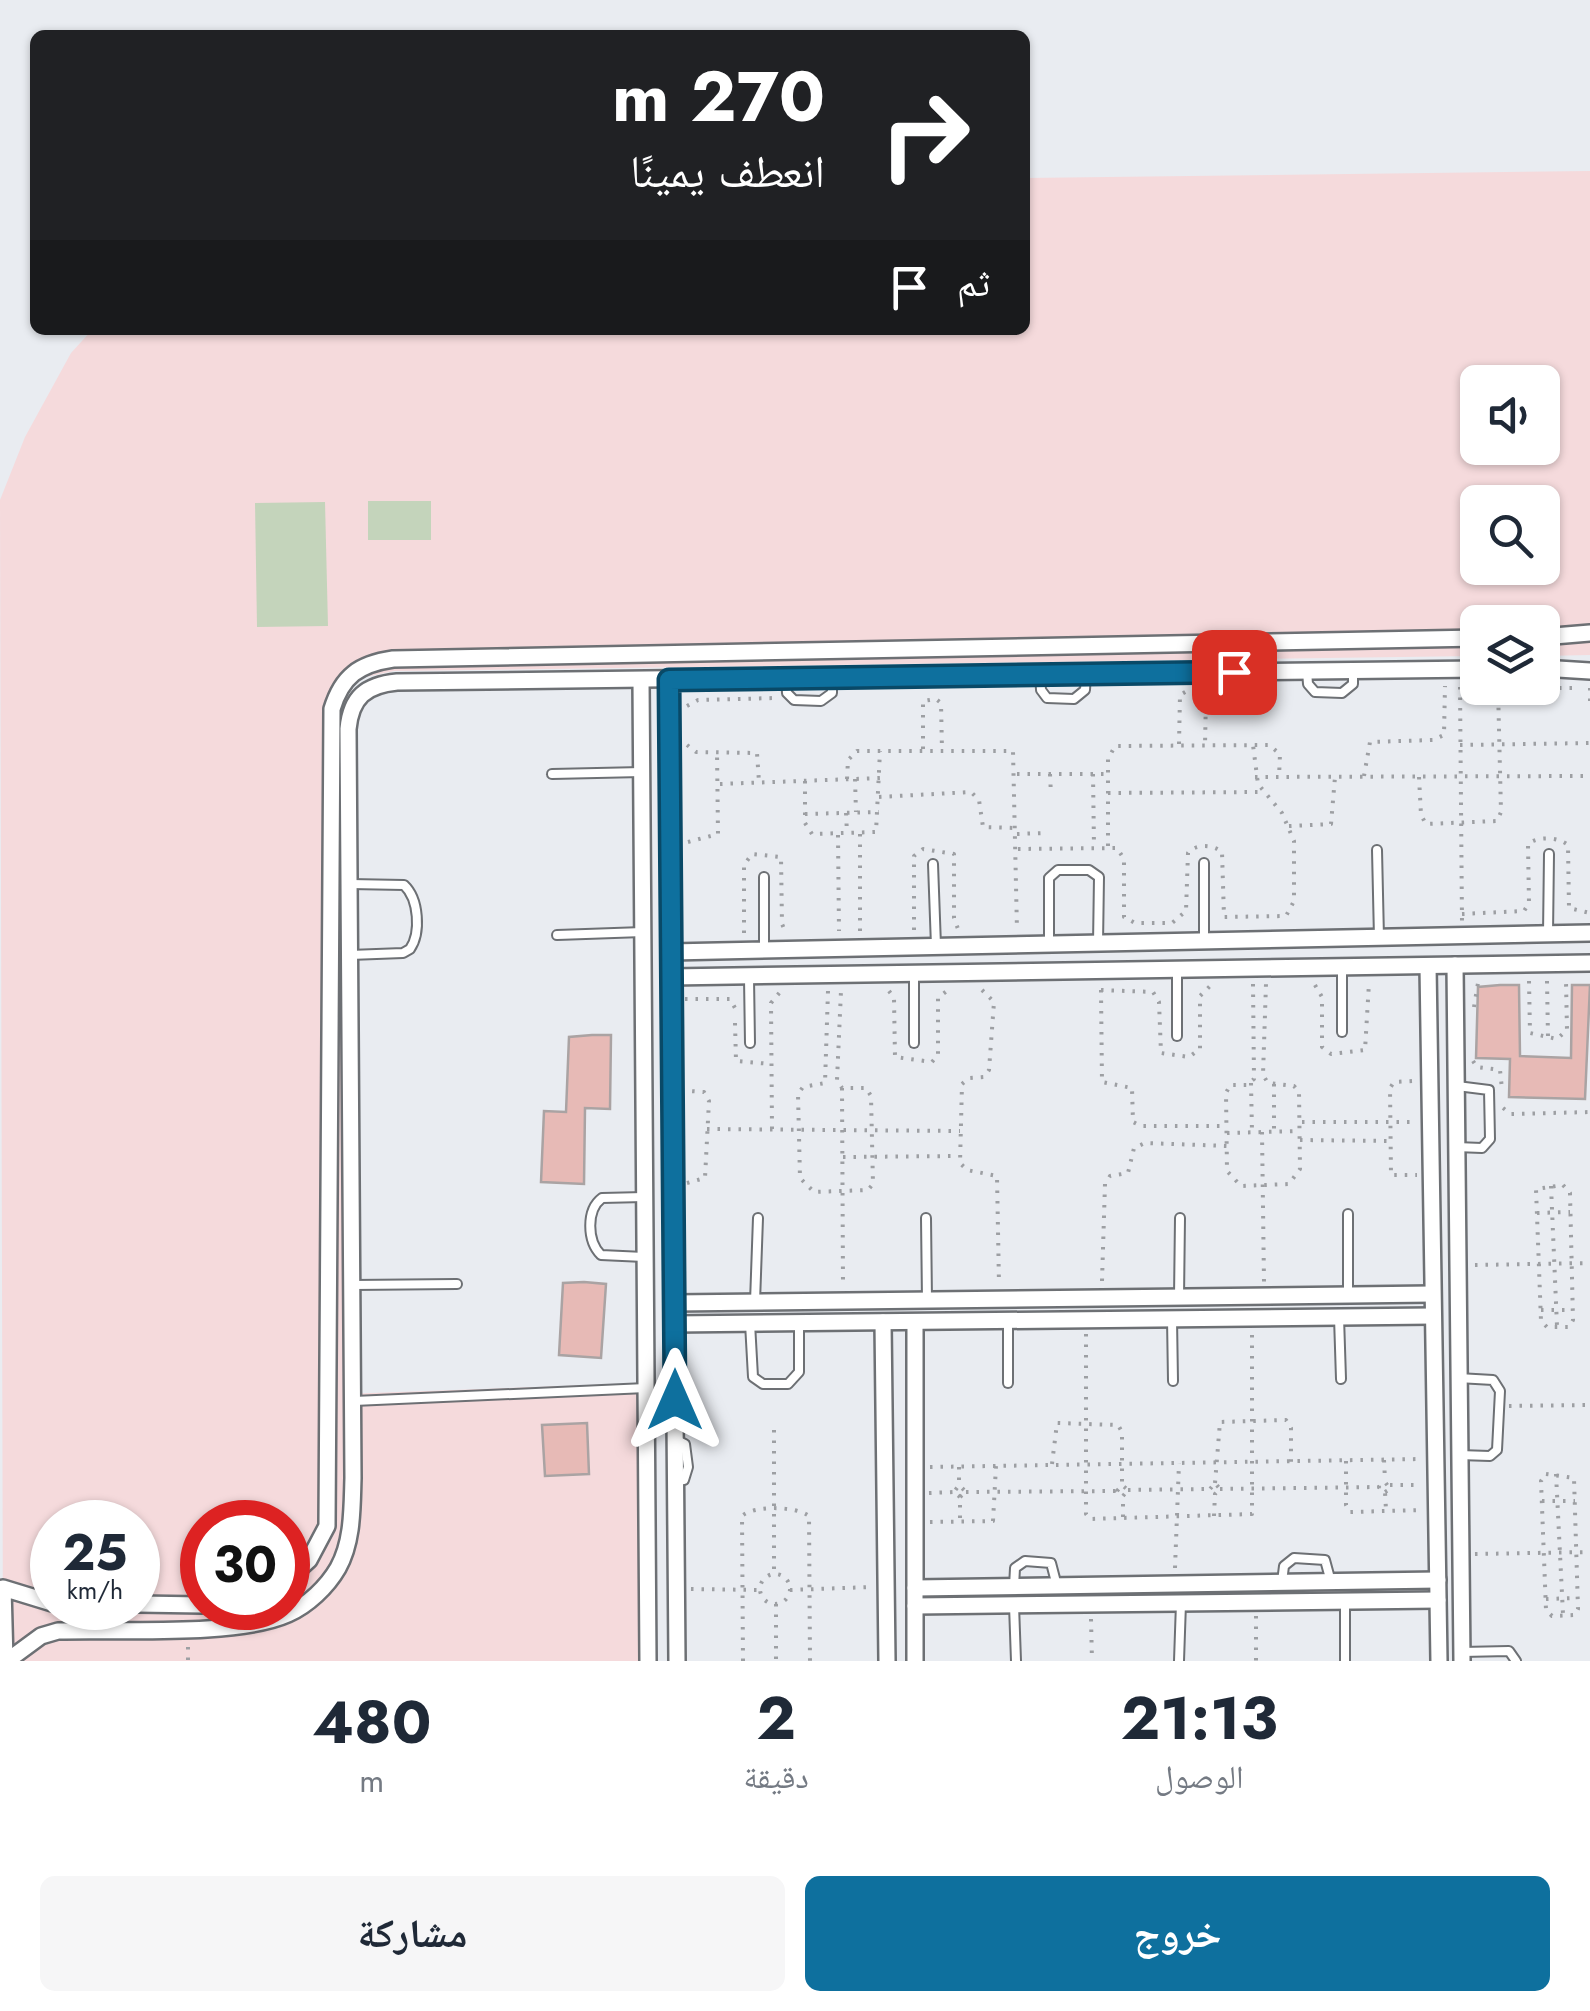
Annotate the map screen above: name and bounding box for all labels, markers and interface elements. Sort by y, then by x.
text: 270 m [612,46,825,147]
icon: right [860,70,990,200]
text: انعطف يمينًا [630,139,825,204]
text: ثم [957,255,990,310]
icon: arrive [882,260,937,315]
map controls [1460,365,1560,705]
button: sound [1460,365,1560,465]
button: search [1460,485,1560,585]
button: layers [1460,605,1560,705]
pin [1192,630,1277,715]
icon: arrive [1207,645,1262,700]
position arrow [623,1348,727,1452]
speed limit sign: 30 [180,1500,310,1630]
text: 25 [62,1516,128,1589]
text: km/h [67,1572,123,1608]
text: 2 [756,1675,796,1762]
text: 21:13 [1121,1675,1278,1762]
text: 480 [312,1679,431,1766]
text: دقيقة [744,1754,809,1800]
text: الوصول [1155,1754,1244,1800]
text: m [359,1758,384,1804]
button: مشاركة [40,1876,785,1991]
button: خروج [805,1876,1550,1991]

